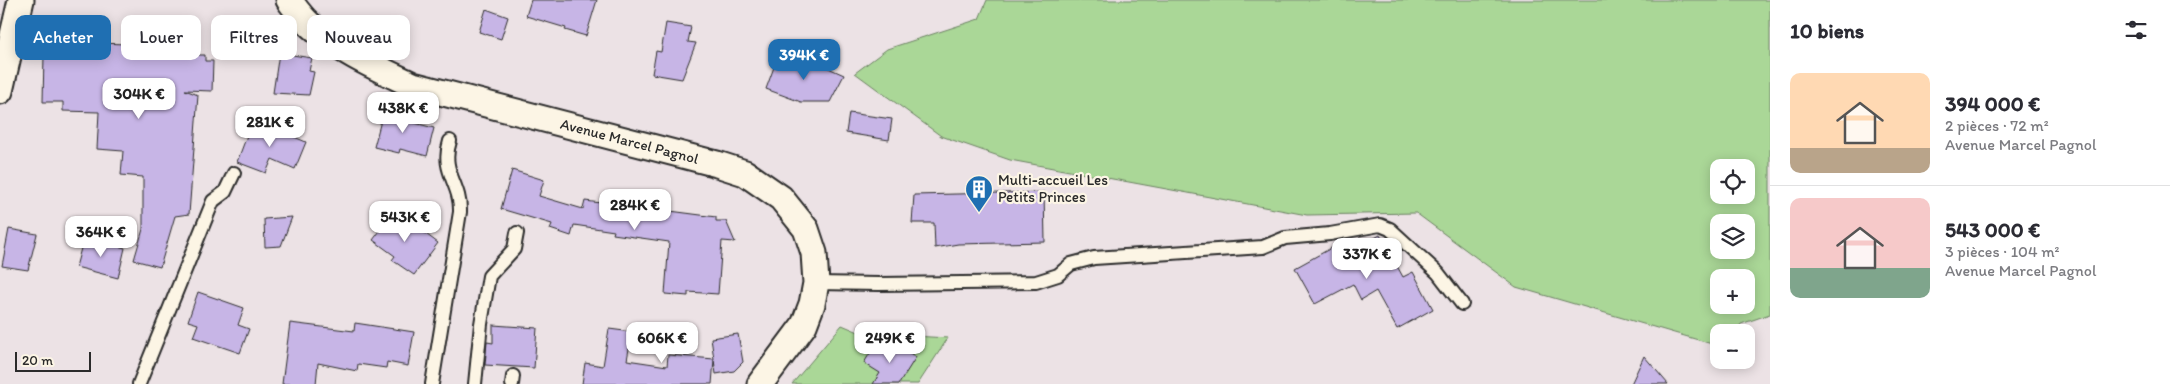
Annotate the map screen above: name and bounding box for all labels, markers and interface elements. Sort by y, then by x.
chip: Acheter [15,15,111,60]
chip: Louer [121,15,201,60]
chip: Filtres [211,15,297,60]
chip: Nouveau [307,15,410,60]
icon: filters [2122,16,2150,44]
text: 10 biens [1790,18,1864,43]
pin: 394K € [763,38,845,81]
text: 394K € [779,45,829,64]
pin: 304K € [98,78,180,120]
text: 304K € [113,84,165,103]
text: 394 000 € [1945,91,2040,116]
pin: 438K € [362,92,444,134]
icon: home [1830,93,1890,153]
text: 438K € [378,98,428,117]
pin: 281K € [229,106,311,148]
text: 281K € [246,112,294,131]
street label: Avenue Marcel Pagnol [558,115,701,168]
text: 2 pièces · 72 m² [1945,116,2049,135]
text: Avenue Marcel Pagnol [1945,135,2096,154]
map controls [1710,159,1755,369]
button: locate [1710,159,1755,204]
place label: Multi-accueil Les Petits Princes [998,171,1108,206]
building icon: Multi-accueil Les Petits Princes [964,174,994,213]
pin: 284K € [594,188,676,231]
text: 284K € [610,195,660,214]
pin: 543K € [364,200,446,243]
text: 543K € [380,207,430,226]
button: layers [1710,214,1755,259]
pin: 364K € [60,216,142,258]
text: 543 000 € [1945,217,2040,242]
icon: home [1830,218,1890,278]
text: 364K € [76,222,126,241]
pin: 337K € [1326,238,1408,280]
text: 3 pièces · 104 m² [1945,242,2060,261]
text: 337K € [1343,244,1391,263]
text: Avenue Marcel Pagnol [1945,261,2096,280]
button: + [1710,269,1755,314]
pin: 606K € [621,322,703,364]
pin: 249K € [849,322,931,364]
button: − [1710,324,1755,369]
text: 606K € [637,328,687,347]
text: 249K € [865,328,915,347]
scale bar [15,349,91,372]
text: 20 m [22,352,53,369]

